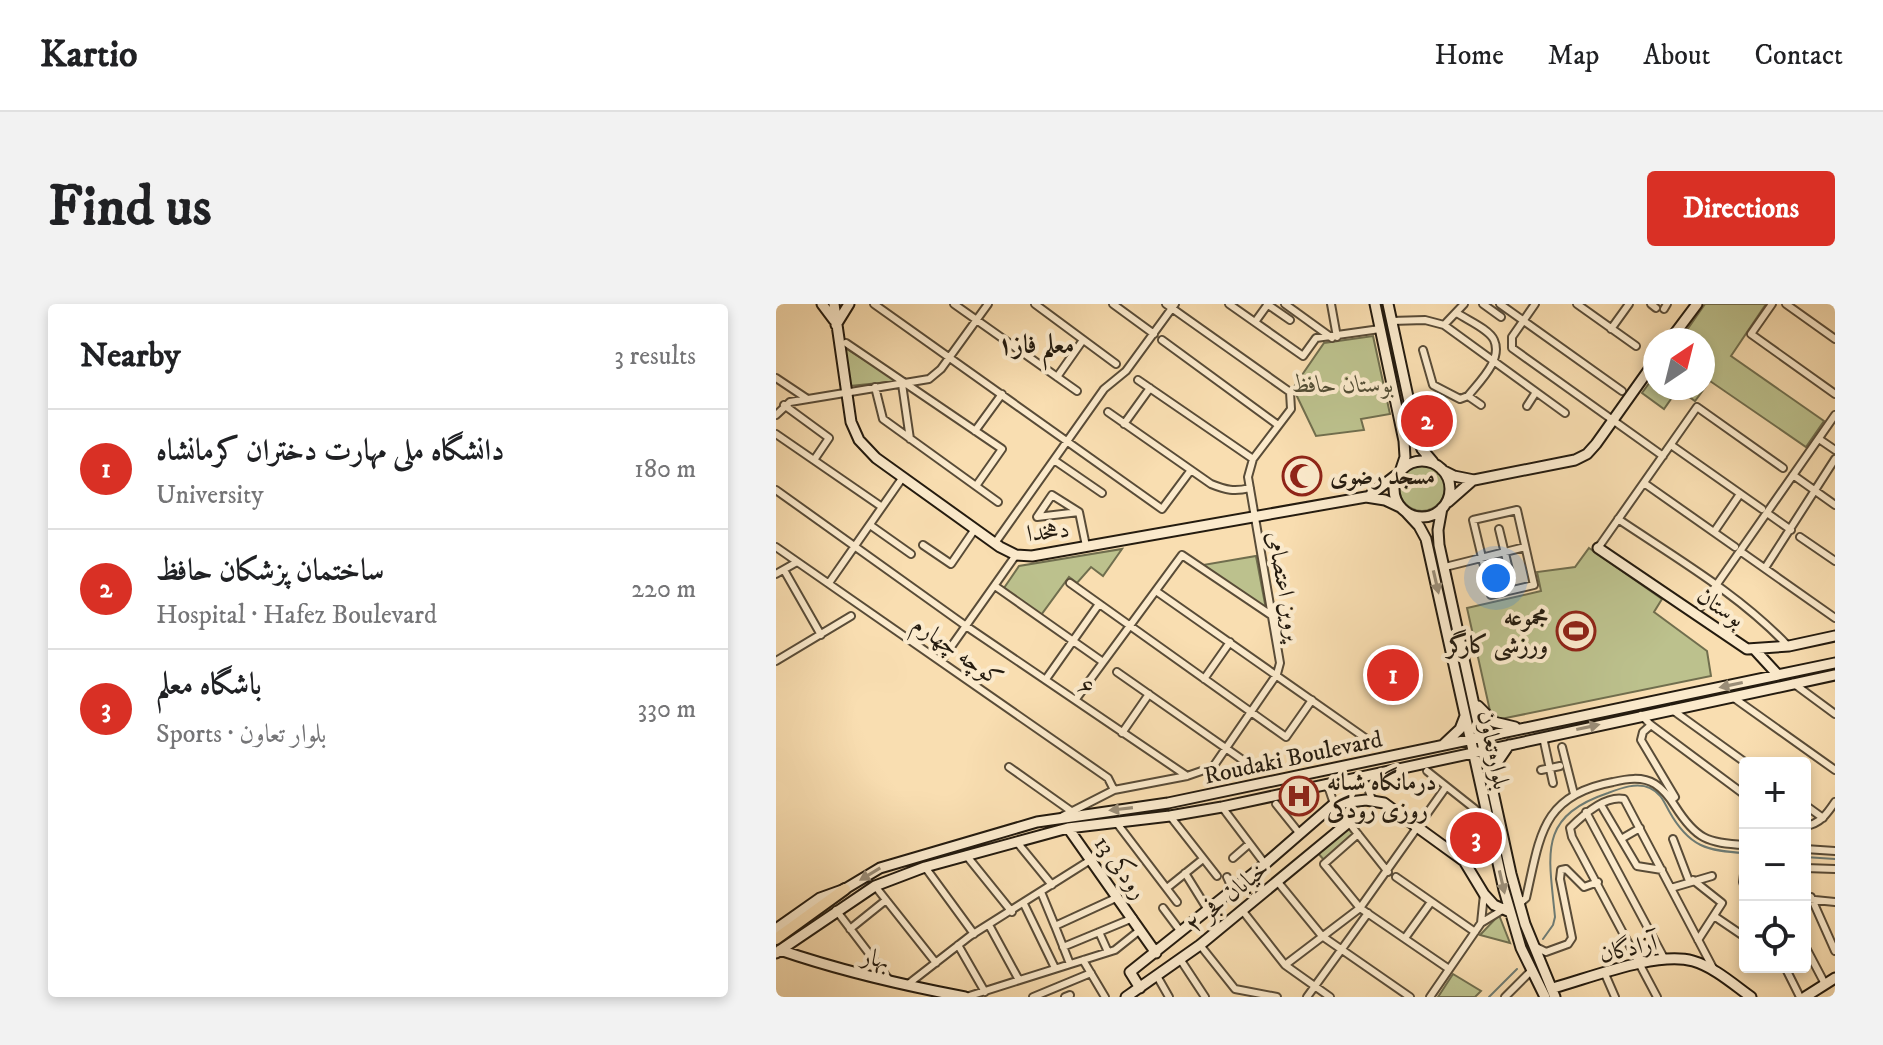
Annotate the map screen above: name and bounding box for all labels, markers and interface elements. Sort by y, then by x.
text: Kartio [40,31,137,79]
text: Home [1435,38,1504,73]
text: Map [1548,38,1599,73]
text: About [1643,38,1710,73]
text: Contact [1754,38,1843,73]
button: Directions [1647,171,1835,246]
text: Find us [48,173,212,243]
north arrow [1643,328,1715,400]
district label: معلم فاز۱ [998,329,1074,371]
text: Nearby [80,335,181,377]
text: 3 results [614,340,696,373]
park label: بوستان حافظ [1292,370,1394,400]
pin: 2 [1401,391,1453,451]
text: دانشگاه ملی مهارت دختران کرمانشاه [156,433,505,470]
text: 1 [101,453,111,486]
text: 180 m [634,453,696,486]
mosque icon: مسجد رضوی [1281,455,1323,497]
place label: مسجد رضوی [1330,462,1435,492]
text: University [156,479,264,512]
street label: دهخدا [1025,514,1071,549]
street label: پروین اعتصامی [1260,529,1309,646]
text: ساختمان پزشکان حافظ [156,553,384,590]
your location [1476,558,1516,598]
one-way arrow [1430,570,1443,595]
text: 2 [100,573,112,606]
text: 220 m [631,573,696,606]
street label: بوستان [1691,581,1750,635]
text: Hospital · Hafez Boulevard [156,599,437,632]
place label: مجموعه ورزشی کارگر [1444,603,1548,662]
street label: کوچه چهارم [903,610,1009,698]
sports icon: مجموعه ورزشی کارگر [1555,610,1597,652]
pin: 1 [1367,645,1419,705]
text: باشگاه معلم [156,667,262,704]
street label: ۶ [1072,671,1101,703]
one-way arrow [1718,679,1743,692]
text: 3 [101,693,111,726]
text: 330 m [638,693,696,726]
street label: بلوار تعاون [1470,708,1516,793]
text: Sports · بلوار تعاون [156,718,326,751]
one-way arrow [1576,720,1601,733]
street label: Roudaki Boulevard [1201,724,1385,792]
map controls [1739,757,1811,973]
button: + [1739,757,1811,829]
place label: درمانگاه شبانه روزی رودکی [1326,766,1437,826]
hospital icon: درمانگاه شبانه روزی رودکی [1278,775,1320,817]
one-way arrow [1108,803,1133,816]
pin: 3 [1450,808,1502,868]
street label: رودکی 13 [1087,829,1154,905]
button: − [1739,829,1811,901]
street label: خیابان فجر ۲ [1180,854,1276,940]
one-way arrow [859,867,881,881]
one-way arrow [1496,869,1509,894]
button: locate [1739,901,1811,973]
street label: آزادگان [1596,926,1663,970]
street label: بهار [857,941,893,977]

